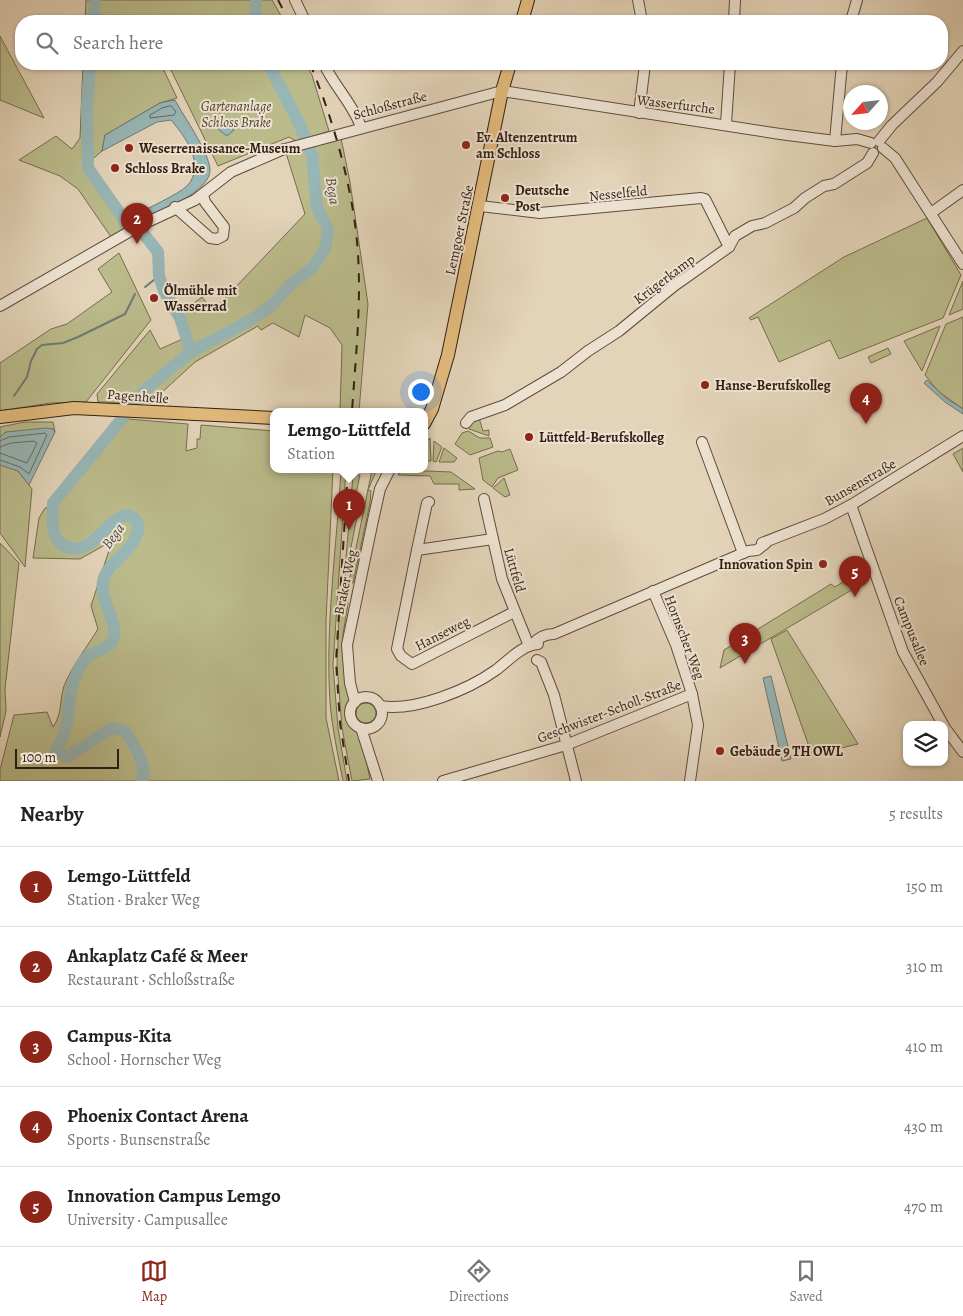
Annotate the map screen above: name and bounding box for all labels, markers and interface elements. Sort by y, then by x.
search box [15,15,948,70]
icon: search [33,29,61,57]
text: Search here [73,30,163,56]
north arrow [843,85,888,130]
street label: Schloßstraße [351,87,429,124]
street label: Wasserfurche [635,90,716,119]
park label: Gartenanlage Schloss Brake [201,97,271,132]
place label: Ev. Altenzentrum am Schloss [476,128,578,163]
place label: Weserrenaissance-Museum [138,139,301,158]
marker: Ev. Altenzentrum am Schloss [460,139,472,151]
marker: Weserrenaissance-Museum [123,142,135,154]
place label: Schloss Brake [125,159,206,178]
marker: Schloss Brake [109,162,121,174]
water label: Bega [321,176,345,206]
place label: Deutsche Post [515,181,570,216]
street label: Nesselfeld [588,181,649,206]
street label: Lemgoer Straße [441,183,478,277]
marker: Deutsche Post [499,192,511,204]
pin: 2 [121,203,153,244]
street label: Krügerkamp [630,250,699,309]
place label: Ölmühle mit Wasserrad [163,281,238,316]
marker: Ölmühle mit Wasserrad [148,292,160,304]
place label: Hanse-Berufskolleg [715,376,832,395]
your location [408,379,434,405]
marker: Hanse-Berufskolleg [699,379,711,391]
pin: 4 [850,383,882,424]
street label: Pagenhelle [106,385,169,408]
popup [270,408,428,473]
text: Lemgo-Lüttfeld [287,417,411,443]
place label: Lüttfeld-Berufskolleg [539,428,665,447]
marker: Lüttfeld-Berufskolleg [523,431,535,443]
text: Station [287,443,335,465]
street label: Bunsenstraße [821,454,900,511]
pin: 1 [333,489,365,530]
water label: Bega [97,519,129,553]
street label: Lüttfeld [499,546,530,595]
street label: Braker Weg [329,548,362,616]
place label: Innovation Spin [719,555,813,574]
pin: 5 [839,556,871,597]
marker: Innovation Spin [817,558,829,570]
street label: Hornscher Weg [660,592,709,682]
street label: Campusallee [889,594,934,669]
street label: Hanseweg [412,612,473,655]
pin: 3 [729,623,761,664]
street label: Geschwister-Scholl-Straße [534,675,684,748]
map controls [903,721,948,766]
button: layers [903,721,948,766]
place label: Gebäude 9 TH OWL [730,742,844,761]
marker: Gebäude 9 TH OWL [714,745,726,757]
scale bar [15,746,119,769]
text: 100 m [22,748,56,767]
text: Nearby [20,800,83,828]
text: 5 results [889,803,943,825]
text: Lemgo-Lüttfeld [67,863,191,889]
text: 1 [33,876,39,898]
text: 150 m [906,876,943,898]
text: Station · Braker Weg [67,889,200,911]
text: Ankaplatz Café & Meer [67,943,248,969]
text: 2 [32,956,40,978]
text: 310 m [906,956,943,978]
text: Restaurant · Schloßstraße [67,969,235,991]
text: Campus-Kita [67,1023,172,1049]
text: 3 [33,1036,39,1058]
text: 410 m [905,1036,943,1058]
text: School · Hornscher Weg [67,1049,221,1071]
text: Phoenix Contact Arena [67,1103,249,1129]
text: 4 [32,1116,40,1138]
text: 430 m [904,1116,943,1138]
text: Sports · Bunsenstraße [67,1129,210,1151]
text: Innovation Campus Lemgo [67,1183,281,1209]
text: 5 [33,1196,39,1218]
text: 470 m [904,1196,943,1218]
text: University · Campusallee [67,1209,228,1231]
tab: Map [140,1257,168,1306]
tab: Directions [449,1257,509,1306]
tab: Saved [790,1257,823,1306]

